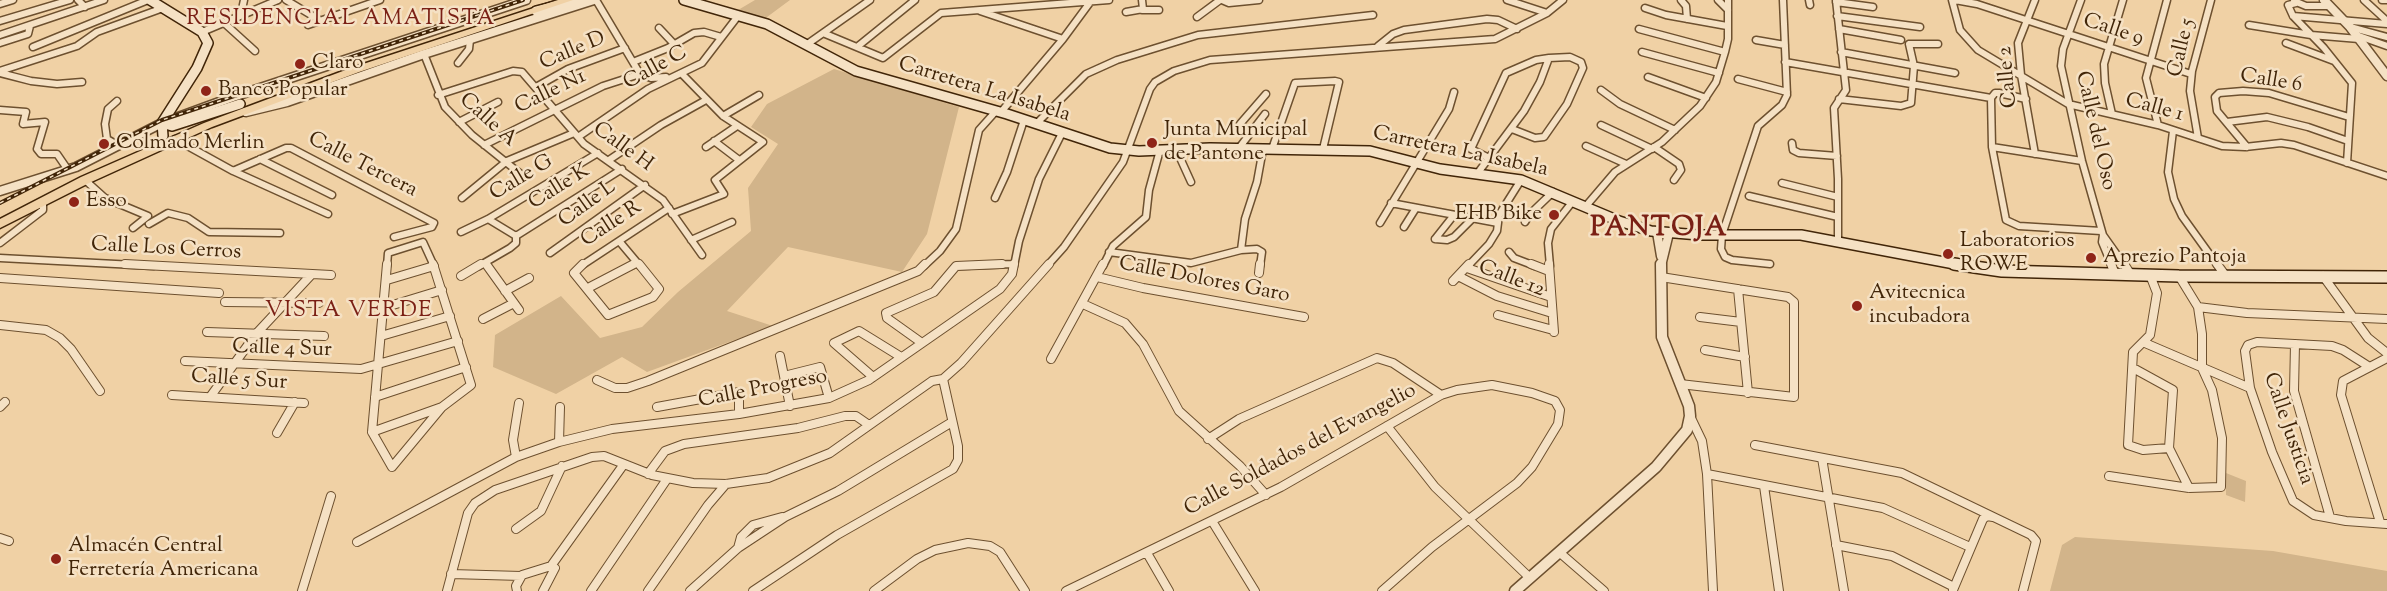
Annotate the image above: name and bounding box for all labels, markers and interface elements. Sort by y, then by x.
district label: RESIDENCIAL AMATISTA [186,7,496,33]
street label: Calle 9 [2079,9,2147,53]
street label: Calle 5 [2164,16,2202,80]
street label: Calle D [536,27,610,77]
street label: Calle C [620,41,692,97]
street label: Calle 2 [1994,45,2024,109]
place label: Claro [312,51,364,77]
street label: Carretera La Isabela [895,53,1073,129]
marker: Claro [293,57,307,71]
street label: Calle N1 [511,65,591,121]
street label: Calle 6 [2238,65,2304,99]
street label: Calle del Oso [2068,69,2120,193]
place label: Banco Popular [218,78,348,104]
marker: Banco Popular [199,84,213,98]
street label: Calle A [453,89,521,153]
street label: Calle 1 [2122,89,2186,129]
street label: Calle H [587,118,657,178]
place label: Junta Municipal de Pantone [1164,118,1308,168]
street label: Carretera La Isabela [1370,122,1550,184]
street label: Calle Tercera [303,128,421,204]
place label: Colmado Merlin [116,131,265,157]
marker: Junta Municipal de Pantone [1145,136,1159,150]
marker: Colmado Merlin [97,137,111,151]
street label: Calle G [486,150,558,208]
street label: Calle K [525,159,595,217]
street label: Calle L [554,176,622,234]
place label: Esso [86,189,127,215]
marker: Esso [67,195,81,209]
street label: Calle R [577,196,647,254]
place label: EHB Bike [1455,202,1542,228]
marker: EHB Bike [1547,208,1561,222]
district label: PANTOJA [1590,214,1728,246]
place label: Laboratorios ROWE [1960,229,2075,279]
street label: Calle Los Cerros [90,233,242,267]
place label: Aprezio Pantoja [2103,245,2246,271]
marker: Laboratorios ROWE [1941,247,1955,261]
marker: Aprezio Pantoja [2084,251,2098,265]
street label: Calle Dolores Garo [1116,252,1292,310]
street label: Calle 12 [1474,256,1548,304]
place label: Avitecnica incubadora [1869,281,1970,331]
district label: VISTA VERDE [265,299,433,325]
marker: Avitecnica incubadora [1850,299,1864,313]
street label: Calle 4 Sur [232,336,332,364]
street label: Calle 5 Sur [190,365,288,397]
street label: Calle Progreso [696,365,830,415]
street label: Calle Justicia [2256,370,2318,488]
street label: Calle Soldados del Evangelio [1181,379,1421,523]
place label: Almacén Central Ferretería Americana [68,534,258,584]
marker: Almacén Central Ferretería Americana [49,552,63,566]

